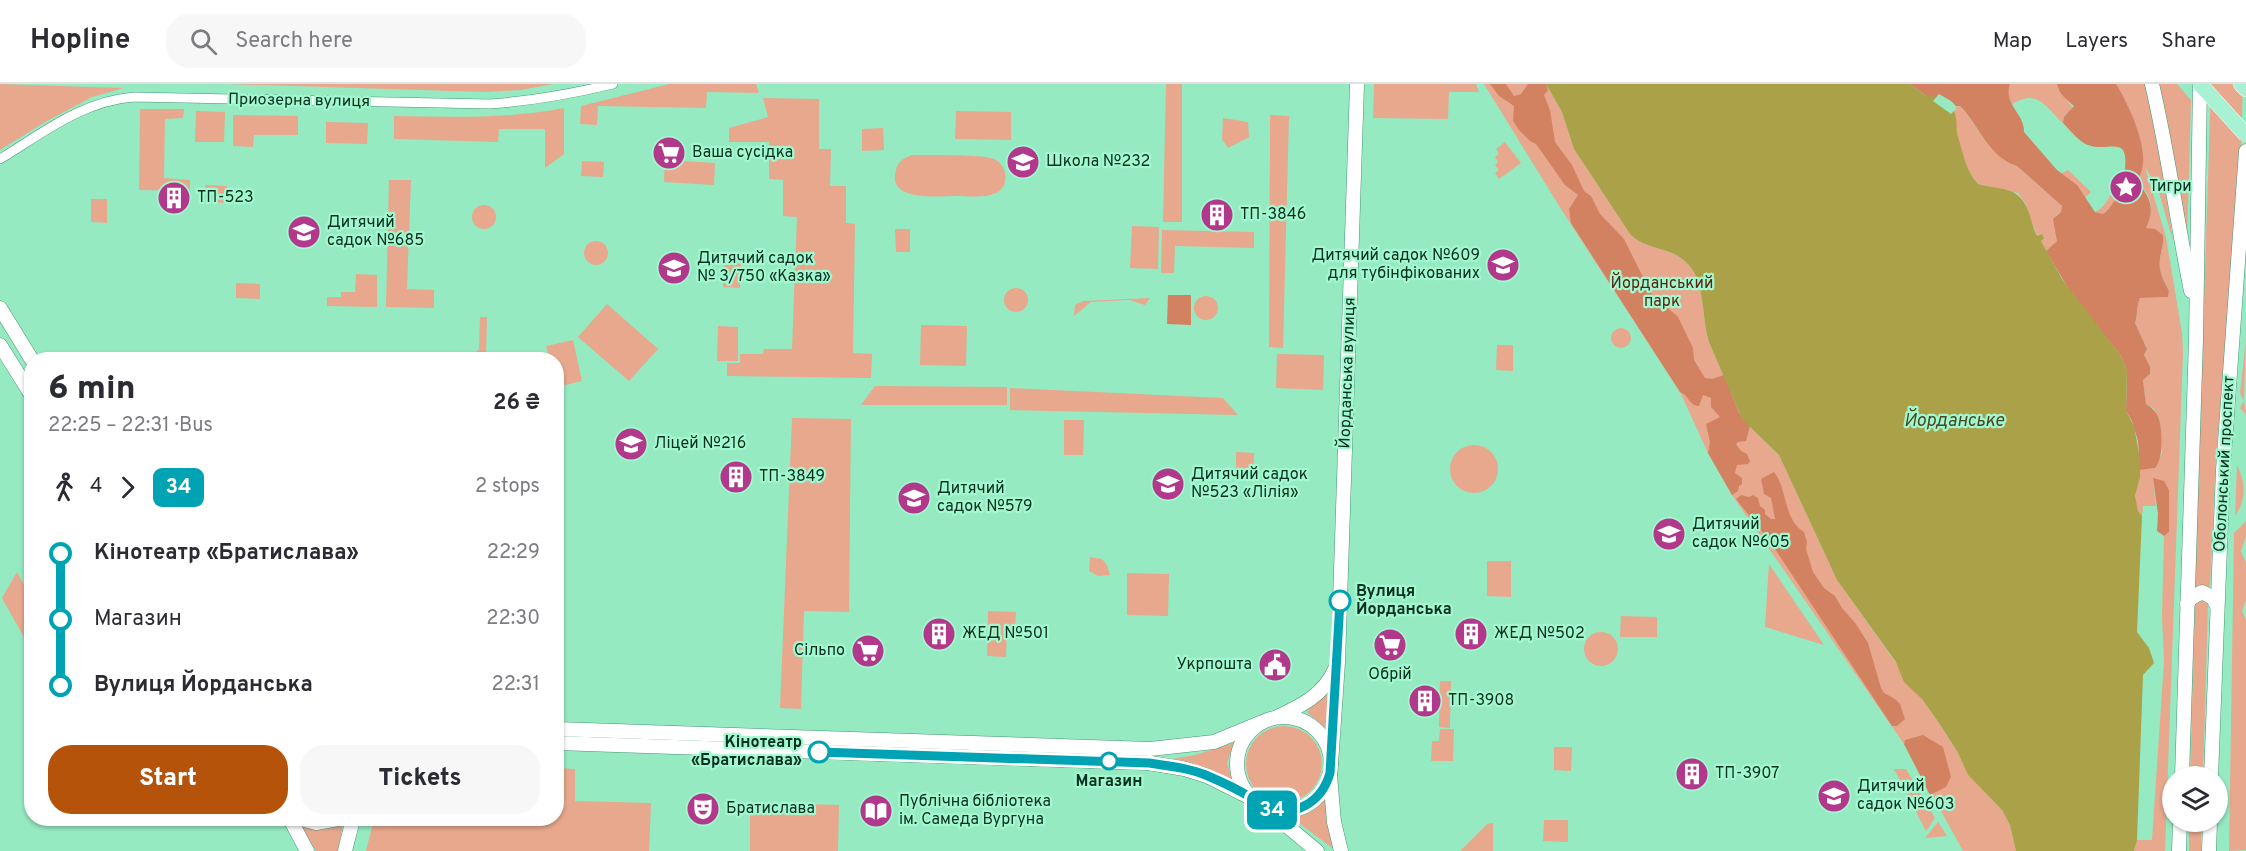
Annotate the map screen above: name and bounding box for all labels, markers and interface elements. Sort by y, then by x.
search box [166,14,586,68]
text: Hopline [30,23,130,59]
icon: search [187,25,220,58]
text: Search here [235,28,353,55]
text: Map [1993,28,2032,55]
text: Layers [2065,28,2128,55]
text: Share [2161,28,2216,55]
street label: Приозерна вулиця [228,90,370,112]
supermarket icon: Ваша сусідка [651,135,687,171]
place label: Ваша сусідка [692,143,793,163]
school or university icon: Школа №232 [1005,144,1041,180]
place label: Школа №232 [1046,152,1150,172]
place icon: Тигри [2108,169,2144,205]
place label: Тигри [2149,177,2192,197]
building icon: ТП-523 [156,180,192,216]
place label: ТП-523 [197,188,254,208]
building icon: ТП-3846 [1199,197,1235,233]
place label: ТП-3846 [1240,205,1306,225]
place label: Дитячий садок №685 [327,213,424,251]
school or university icon: Дитячий садок №685 [286,214,322,250]
place label: Дитячий садок №609 для тубінфікованих [1311,246,1480,284]
school or university icon: Дитячий садок №609 для тубінфікованих [1485,247,1521,283]
place label: Дитячий садок № 3/750 «Казка» [697,249,831,287]
school or university icon: Дитячий садок № 3/750 «Казка» [656,250,692,286]
park label: Йорданський парк [1611,272,1713,312]
street label: Йорданська вулиця [1333,297,1361,449]
text: 6 min [48,369,136,411]
street label: Оболонський проспект [2210,375,2240,553]
text: 26 ₴ [493,390,540,417]
water label: Йорданське [1904,408,2005,433]
text: 22:25 – 22:31 · Bus [48,413,213,439]
school or university icon: Ліцей №216 [613,426,649,462]
place label: Ліцей №216 [654,434,746,454]
building icon: ТП-3849 [718,459,754,495]
place label: Дитячий садок №523 «Лілія» [1191,465,1308,503]
school or university icon: Дитячий садок №523 «Лілія» [1150,466,1186,502]
place label: ТП-3849 [759,467,825,487]
icon: walk [48,471,81,504]
icon: forward [111,471,144,504]
text: 4 [90,474,102,500]
text: 34 [165,474,192,501]
text: 2 stops [475,474,540,500]
place label: Дитячий садок №579 [937,479,1033,517]
school or university icon: Дитячий садок №579 [896,480,932,516]
place label: Дитячий садок №605 [1692,515,1790,553]
school or university icon: Дитячий садок №605 [1651,516,1687,552]
text: Кінотеатр «Братислава» [94,540,359,567]
text: 22:29 [487,540,540,566]
place label: Вулиця Йорданська [1356,582,1452,620]
marker: Вулиця Йорданська [1329,590,1351,612]
text: Магазин [94,606,182,633]
text: 22:30 [486,606,540,632]
building icon: ЖЕД №501 [921,616,957,652]
building icon: ЖЕД №502 [1453,616,1489,652]
place label: ЖЕД №501 [962,624,1049,644]
place label: ЖЕД №502 [1494,624,1585,644]
supermarket icon: Обрій [1372,627,1408,663]
supermarket icon: Сільпо [850,633,886,669]
place label: Сільпо [794,641,845,661]
public building icon: Укрпошта [1257,647,1293,683]
place label: Укрпошта [1176,655,1252,675]
place label: Обрій [1368,665,1412,685]
text: Вулиця Йорданська [94,672,313,699]
text: 22:31 [492,672,540,698]
building icon: ТП-3908 [1407,683,1443,719]
place label: ТП-3908 [1448,691,1514,711]
place label: Кінотеатр «Братислава» [691,733,802,771]
marker: Кінотеатр «Братислава» [808,741,830,763]
button: Start [48,745,288,814]
button: Tickets [300,745,540,814]
marker: Магазин [1100,752,1118,770]
building icon: ТП-3907 [1674,756,1710,792]
place label: ТП-3907 [1715,764,1779,784]
map controls [2162,766,2228,832]
button: layers [2162,766,2228,832]
place label: Магазин [1076,772,1142,792]
place label: Дитячий садок №603 [1857,777,1954,815]
school or university icon: Дитячий садок №603 [1816,778,1852,814]
line badge: 34 [1245,790,1299,830]
theatre icon: Братислава [685,791,721,827]
place label: Публічна бібліотека ім. Самеда Вургуна [899,792,1051,830]
library icon: Публічна бібліотека ім. Самеда Вургуна [858,793,894,829]
text: 34 [1259,797,1285,824]
place label: Братислава [726,799,815,819]

